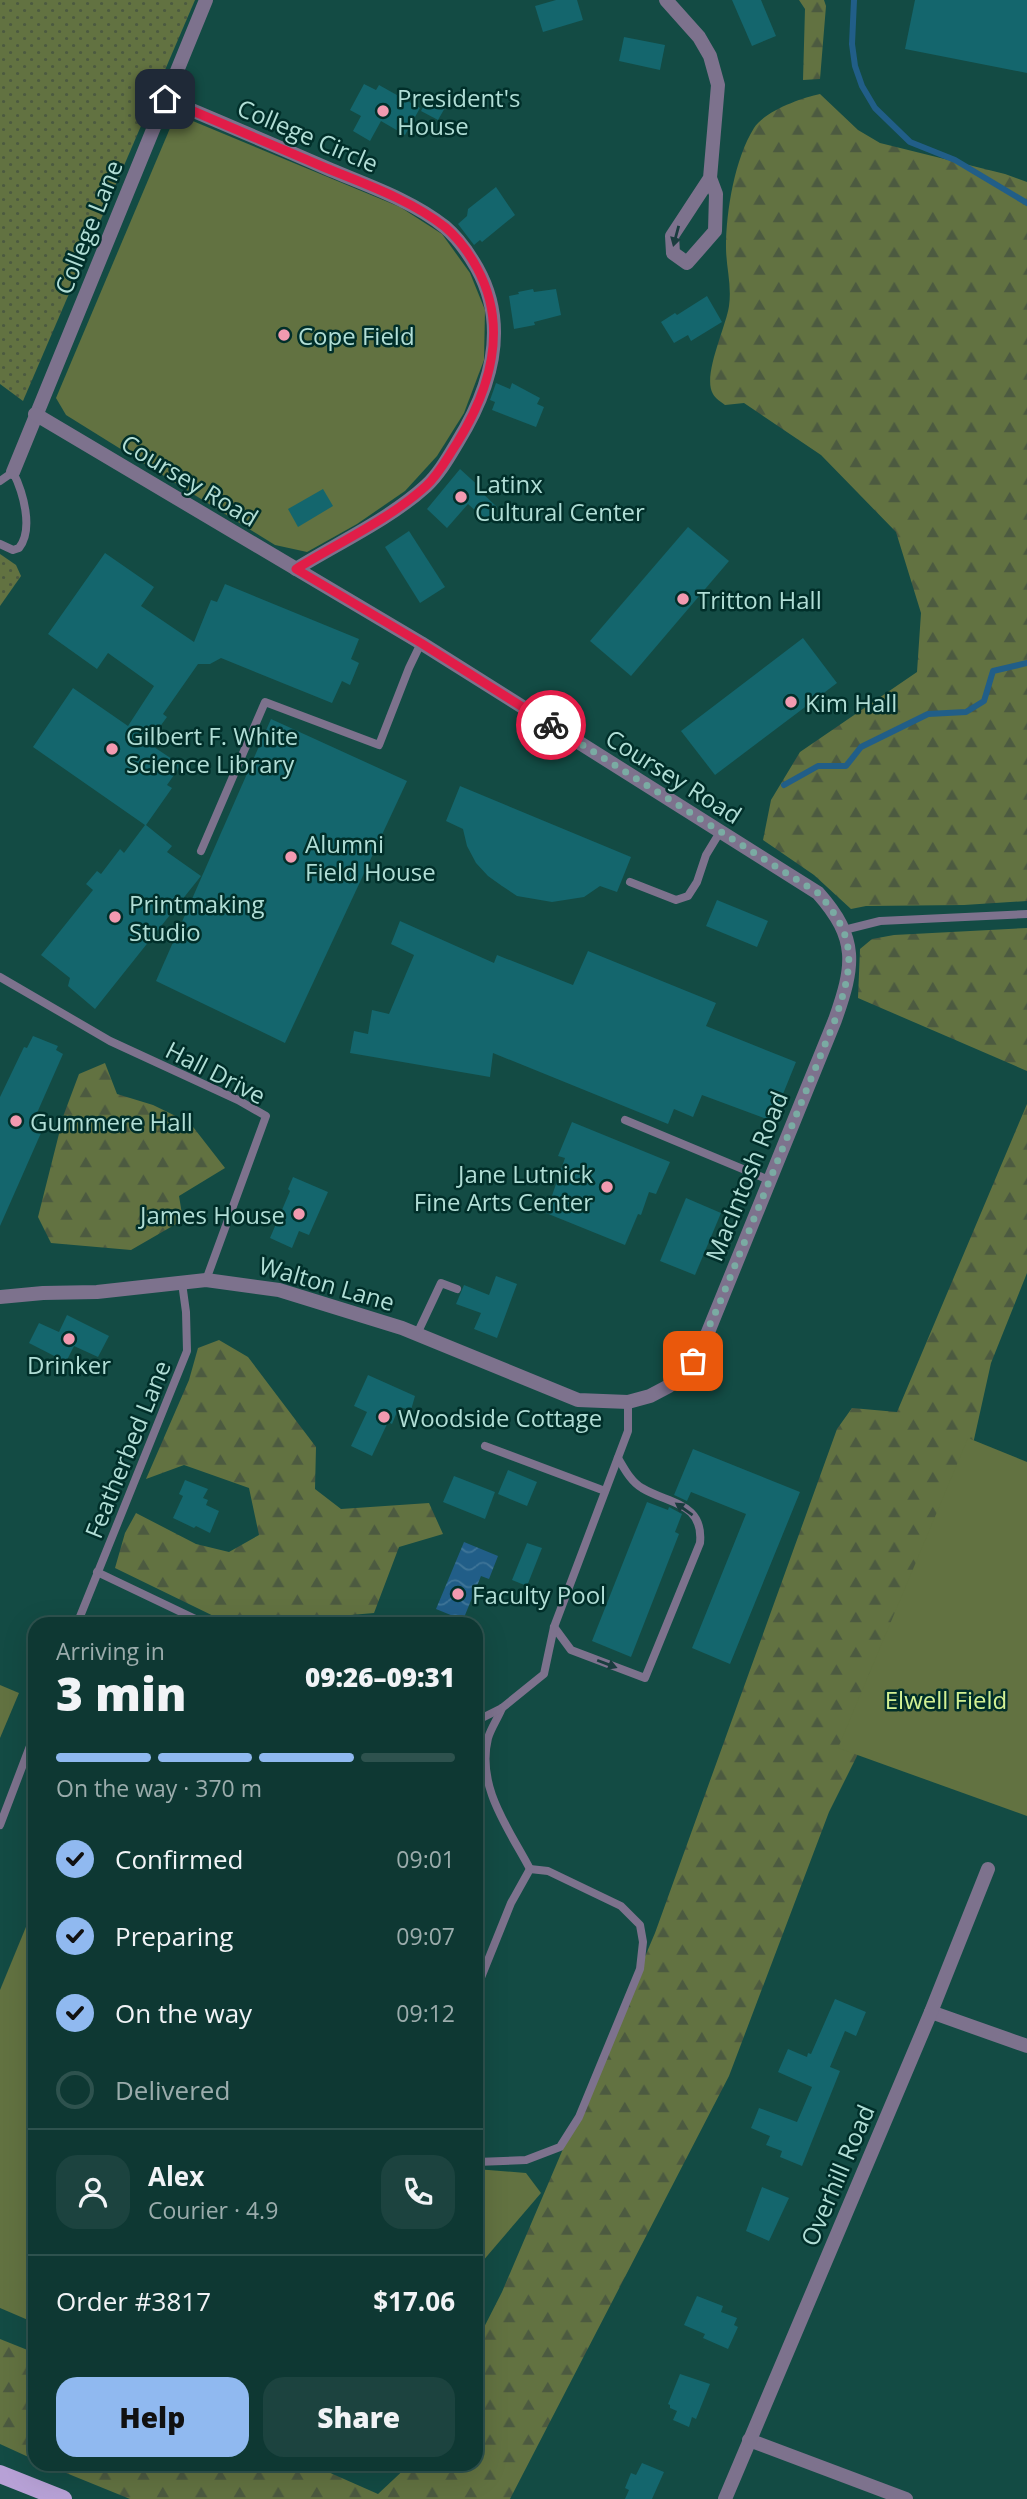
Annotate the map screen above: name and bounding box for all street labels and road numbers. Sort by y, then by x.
street label: College Circle [233,91,383,179]
street label: College Lane [46,155,130,299]
street label: Coursey Road [115,426,265,534]
street label: Coursey Road [600,721,748,831]
street label: Hall Drive [160,1033,272,1111]
street label: MacIntosh Road [697,1086,795,1266]
street label: Walton Lane [255,1248,399,1318]
street label: Featherbed Lane [76,1355,178,1543]
street label: Overhill Road [792,2099,882,2251]

